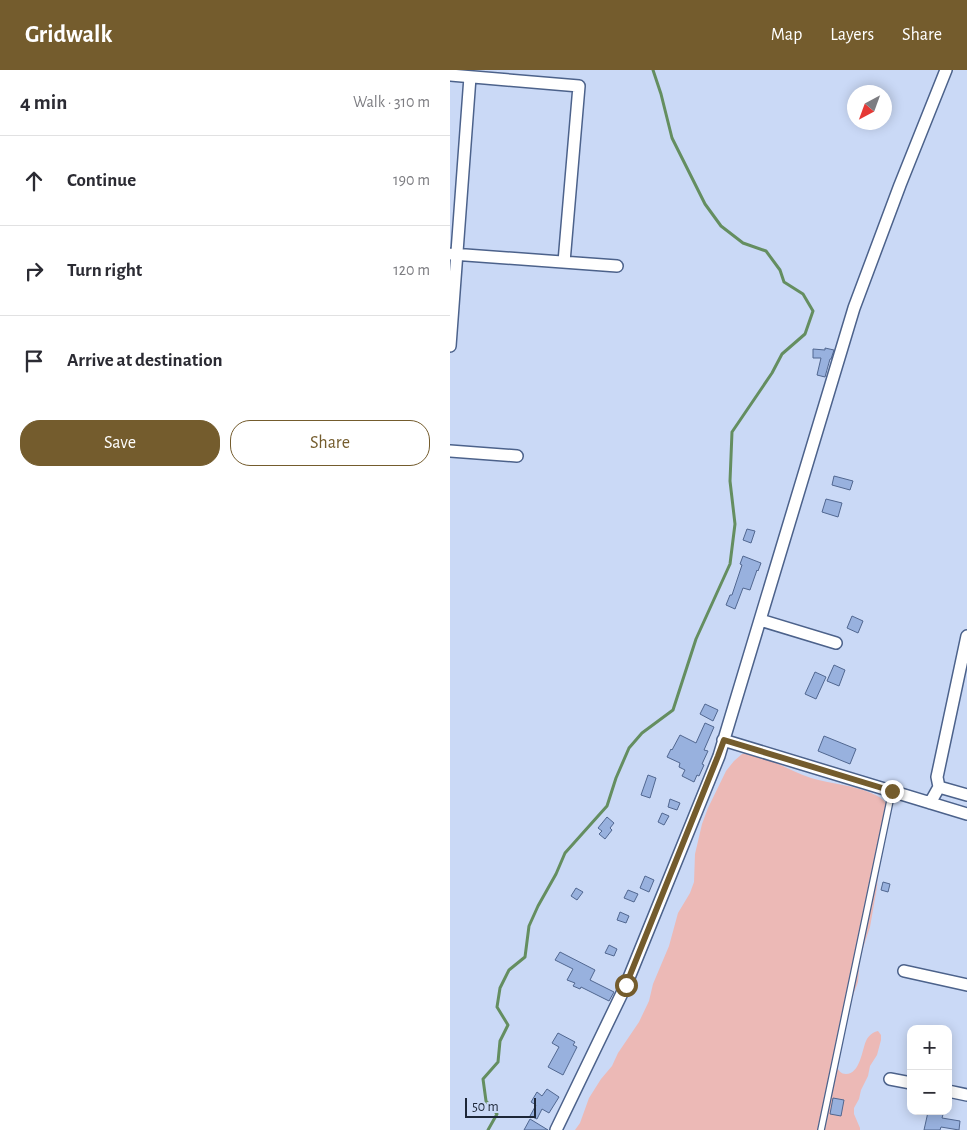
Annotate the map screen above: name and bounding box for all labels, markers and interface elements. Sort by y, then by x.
text: Gridwalk [25,23,112,47]
text: Map [771,26,802,44]
text: Layers [830,26,874,44]
text: Share [902,26,942,44]
north arrow [847,85,892,130]
text: 4 min [20,92,67,113]
text: Walk · 310 m [353,94,430,110]
icon: ahead [20,167,48,195]
text: Continue [67,171,136,190]
text: 190 m [393,172,430,188]
icon: right [20,257,48,285]
text: Turn right [67,261,142,280]
text: 120 m [393,262,430,278]
icon: arrive [20,347,48,375]
text: Arrive at destination [67,351,223,370]
button: Save [20,420,220,466]
button: Share [230,420,430,466]
route end [881,780,904,803]
route start [615,974,638,997]
map controls [907,1025,952,1115]
button: + [907,1025,952,1070]
button: − [907,1070,952,1115]
scale bar [465,1095,536,1118]
text: 50 m [472,1100,499,1114]

